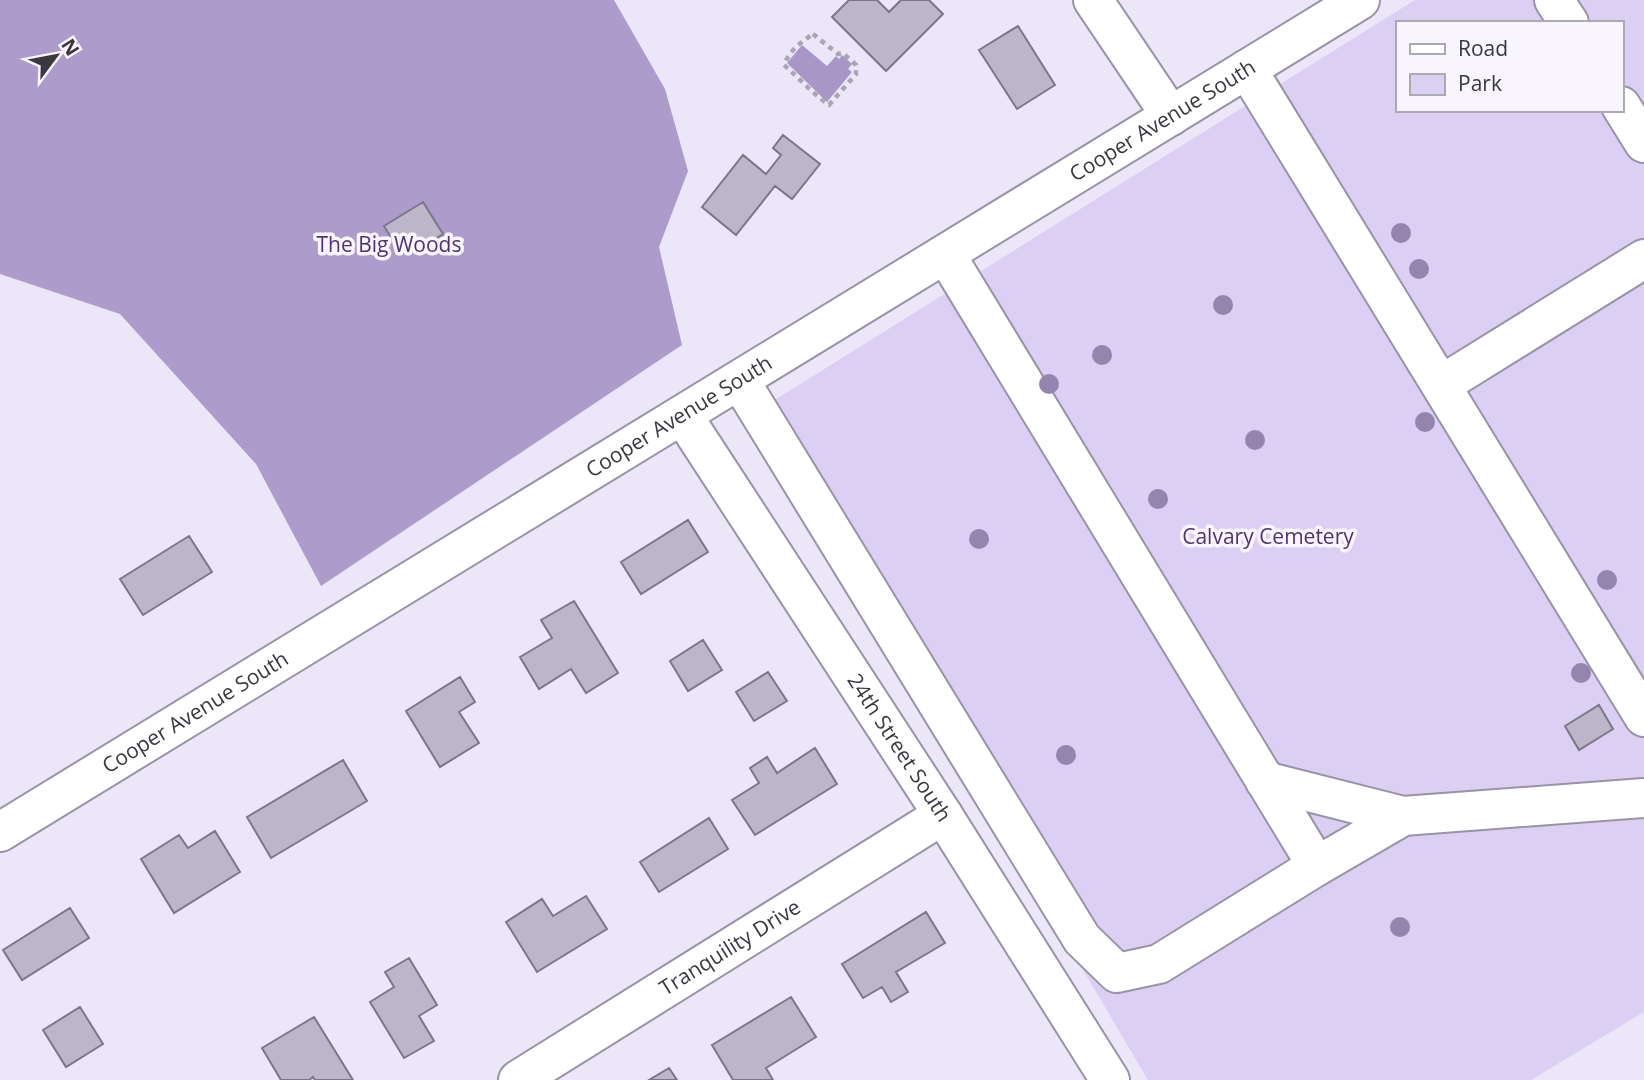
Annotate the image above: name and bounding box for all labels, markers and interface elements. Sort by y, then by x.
north arrow [21,21,91,91]
legend [1396,21,1623,112]
text: N [55,34,86,60]
text: Road [1458,34,1508,62]
street label: Cooper Avenue South [1064,52,1260,187]
text: Park [1458,69,1502,97]
park label: The Big Woods [317,230,461,258]
street label: Cooper Avenue South [580,348,777,483]
park label: Calvary Cemetery [1182,522,1354,550]
street label: Cooper Avenue South [97,644,293,779]
street label: 24th Street South [841,668,959,827]
street label: Tranquility Drive [654,892,805,1001]

